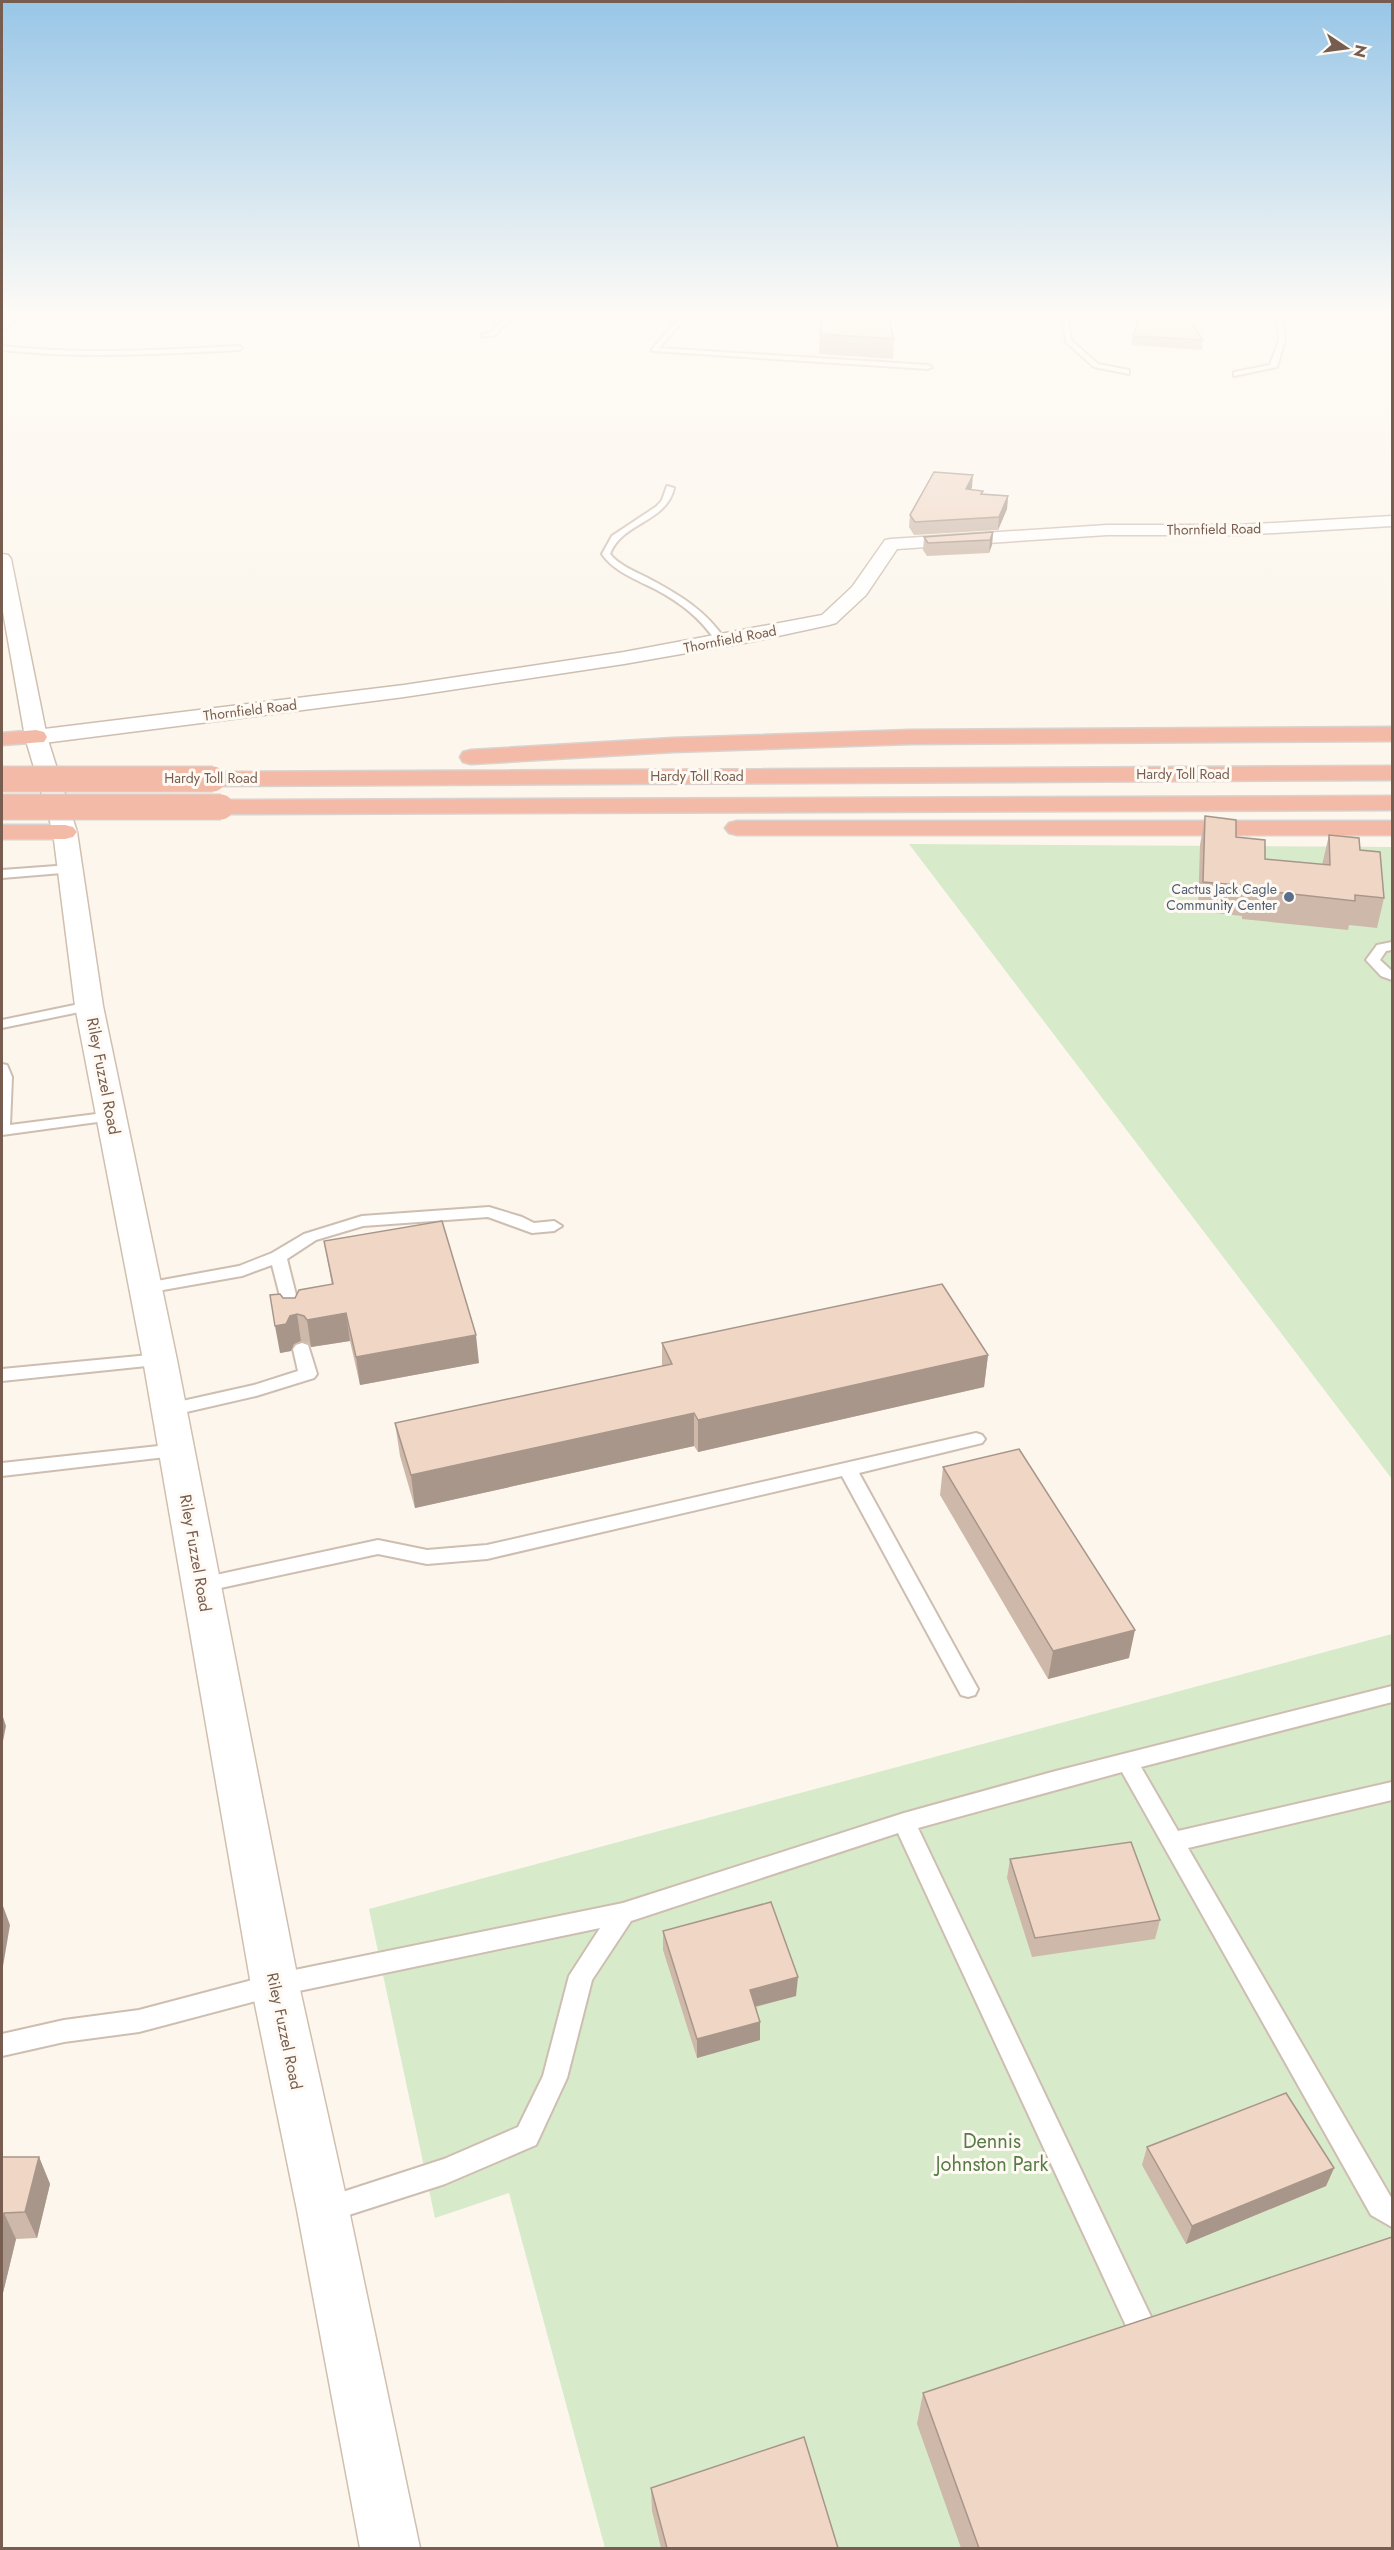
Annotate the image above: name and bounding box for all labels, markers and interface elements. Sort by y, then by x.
north arrow [1316,18,1376,78]
text: N [1347,42,1373,60]
street label: Thornfield Road [1167,518,1261,540]
street label: Thornfield Road [682,620,778,658]
street label: Thornfield Road [202,694,298,726]
street label: Hardy Toll Road [1136,764,1230,784]
street label: Hardy Toll Road [650,766,744,786]
street label: Hardy Toll Road [164,768,258,788]
place label: Cactus Jack Cagle Community Center [1166,879,1277,915]
marker: Cactus Jack Cagle Community Center [1282,890,1296,904]
street label: Riley Fuzzel Road [81,1016,126,1137]
street label: Riley Fuzzel Road [174,1493,217,1614]
street label: Riley Fuzzel Road [261,1971,308,2092]
park label: Dennis Johnston Park [933,2127,1049,2179]

